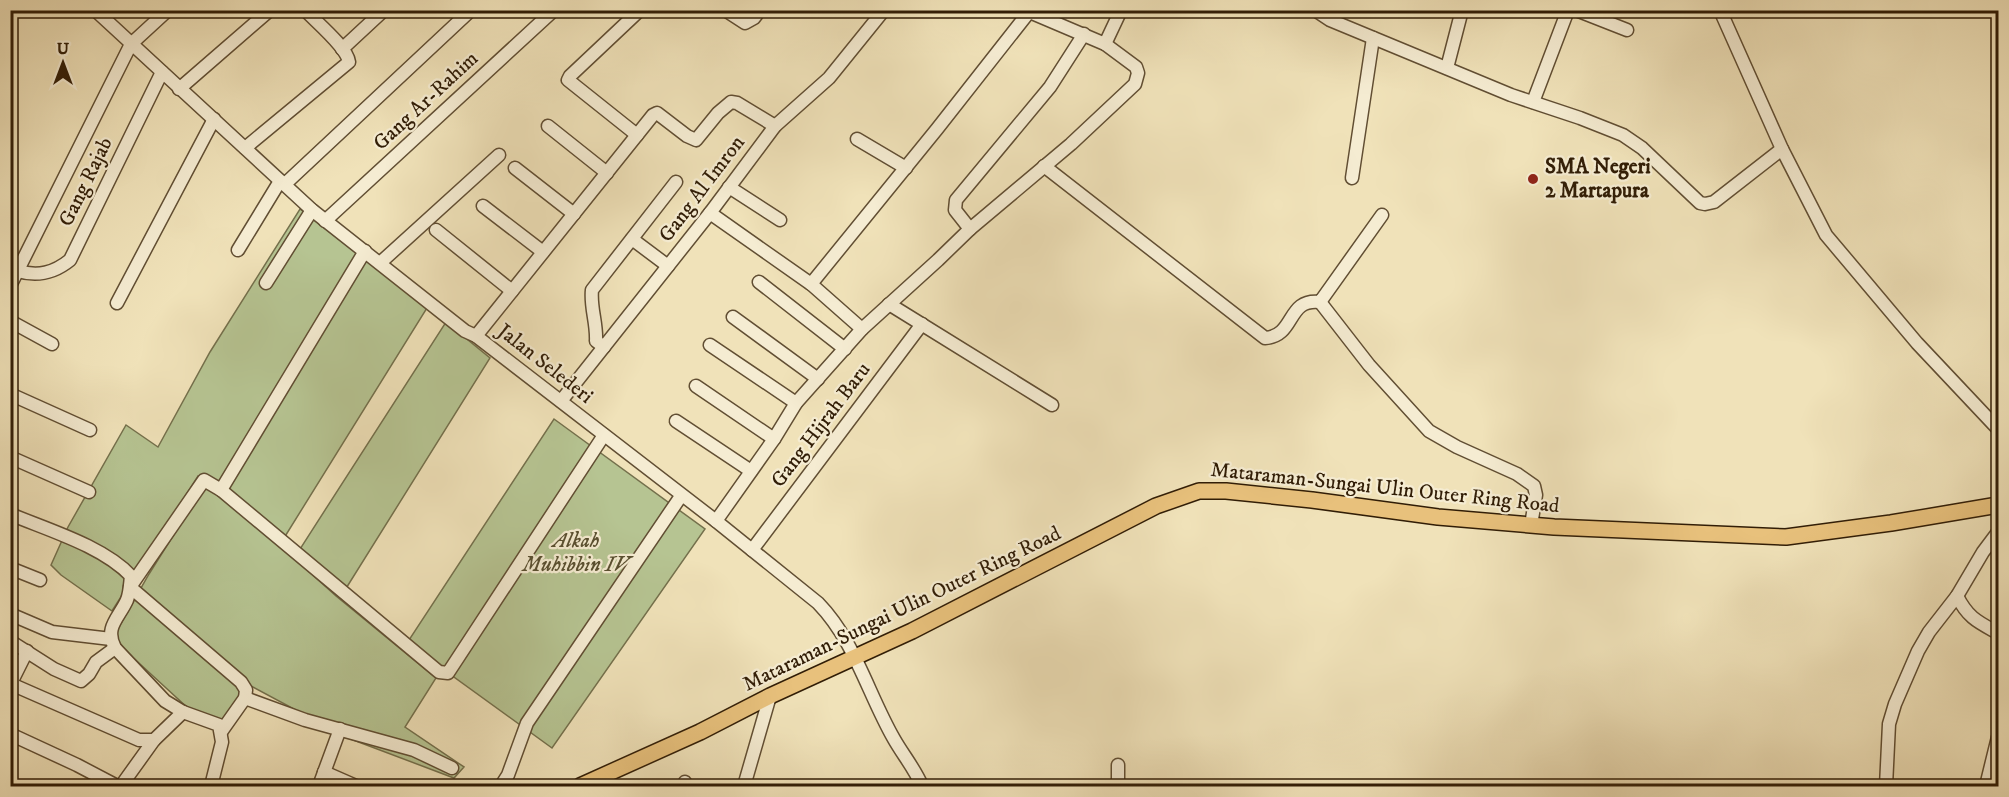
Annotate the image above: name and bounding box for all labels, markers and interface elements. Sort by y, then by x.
north arrow [33,33,93,93]
text: U [57,39,70,59]
street label: Gang Ar-Rahim [368,46,484,156]
street label: Gang Al Imron [653,130,751,248]
street label: Gang Rajab [53,133,119,231]
place label: SMA Negeri 2 Martapura [1545,154,1651,204]
marker: SMA Negeri 2 Martapura [1526,172,1540,186]
street label: Jalan Selederi [490,317,598,410]
street label: Gang Hijrah Baru [766,357,876,493]
street label: Mataraman-Sungai Ulin Outer Ring Road [1209,457,1561,519]
street label: Mataraman-Sungai Ulin Outer Ring Road [739,520,1066,698]
park label: Alkah Muhibbin IV [521,528,634,578]

